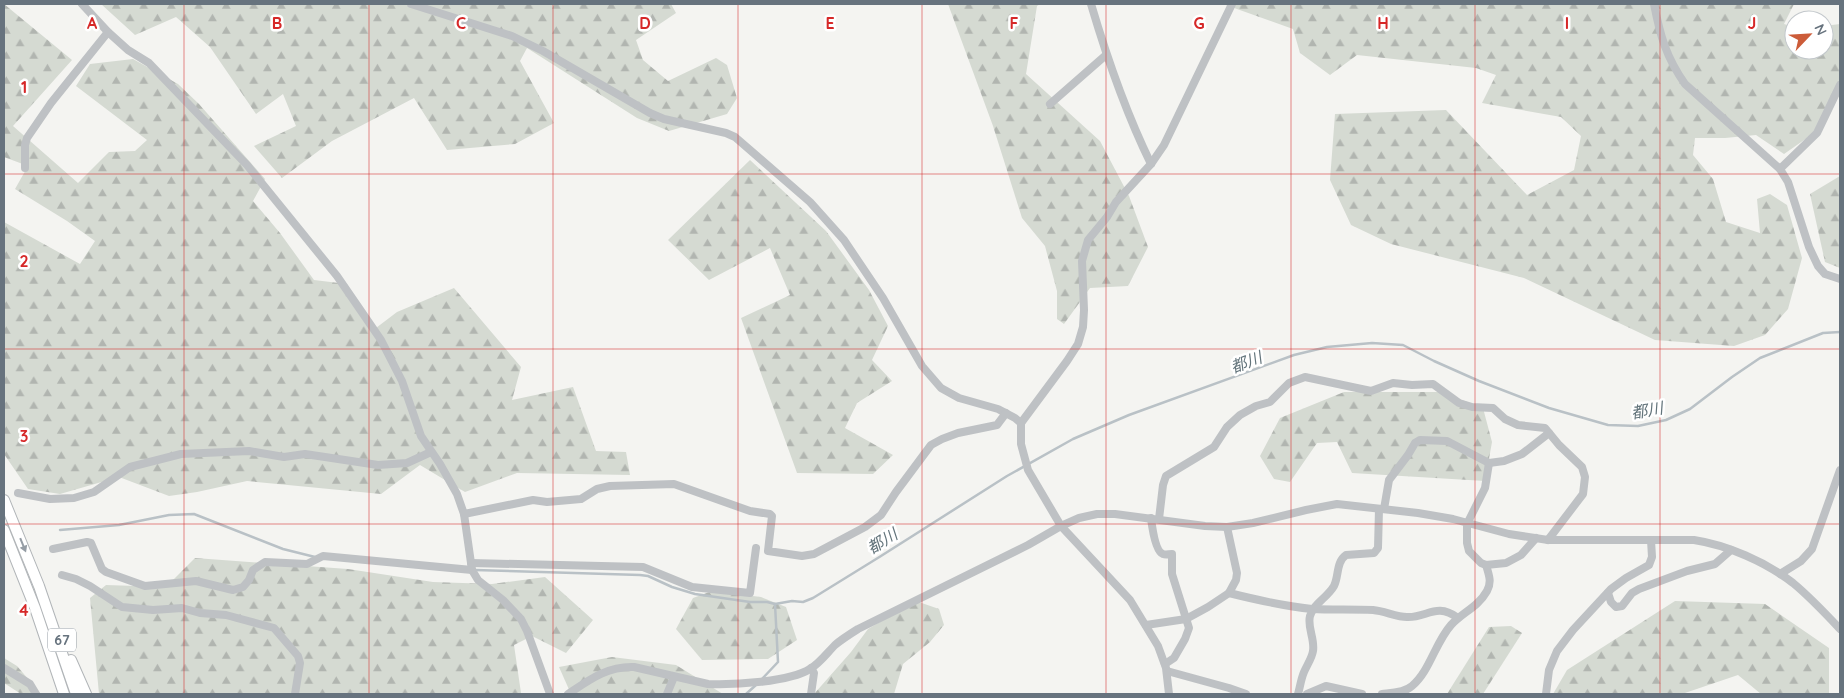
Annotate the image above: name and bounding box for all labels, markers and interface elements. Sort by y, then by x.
north arrow [1784,10,1834,60]
text: A [87,13,98,33]
text: B [272,13,282,33]
text: C [456,13,466,33]
text: D [639,13,651,33]
text: E [825,13,835,33]
text: F [1010,13,1019,33]
text: G [1193,13,1205,33]
text: H [1377,13,1389,33]
text: I [1565,13,1569,33]
text: J [1748,13,1756,33]
text: N [1810,21,1831,38]
text: 1 [21,77,27,97]
text: 2 [19,251,29,271]
water label: 都川 [1227,346,1266,377]
water label: 都川 [1629,397,1666,423]
text: 3 [20,426,28,446]
water label: 都川 [863,523,903,558]
one-way arrow [19,538,27,553]
text: 4 [19,600,29,620]
road number: 67 [48,628,76,652]

